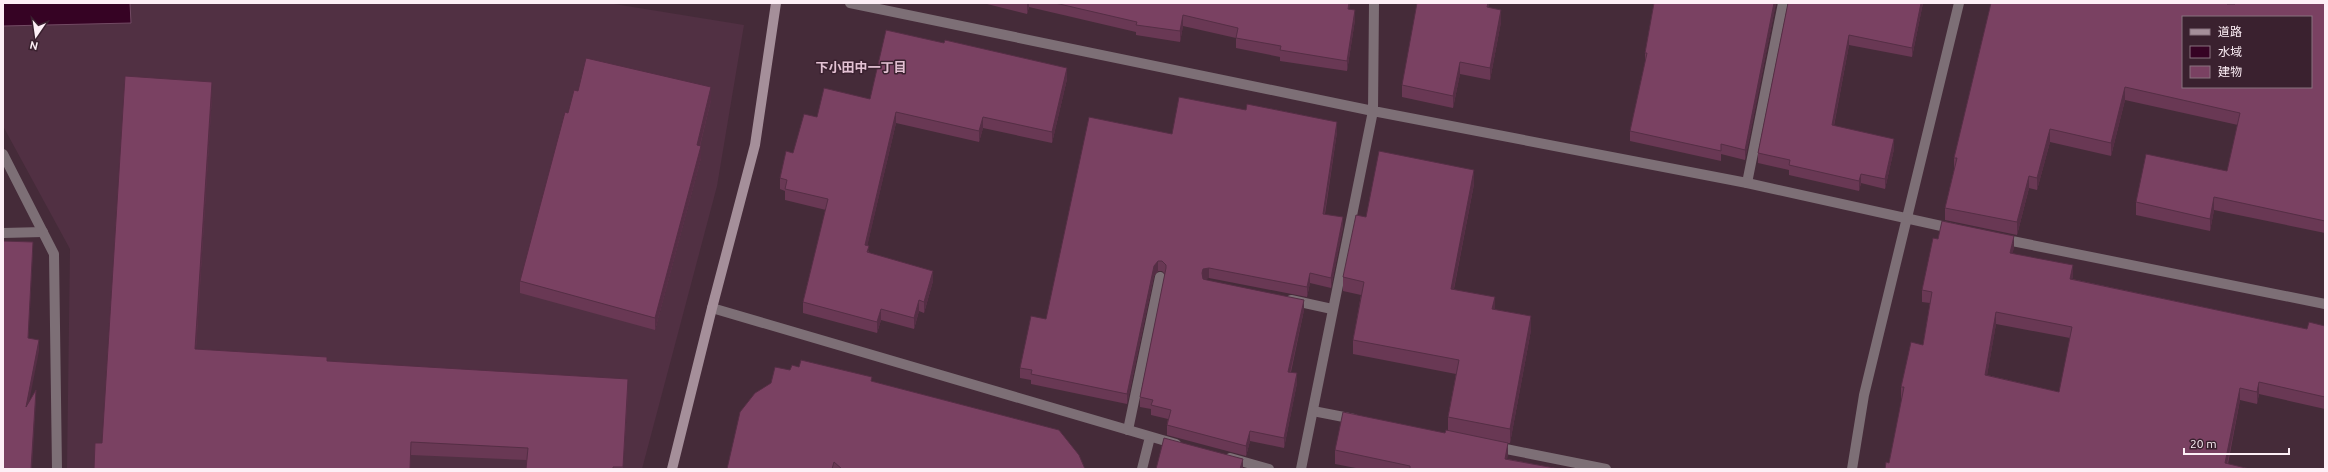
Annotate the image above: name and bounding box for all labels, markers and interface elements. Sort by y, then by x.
north arrow [16,16,56,56]
legend [2182,16,2312,88]
text: 道路 [2218,25,2242,38]
text: N [28,39,39,53]
text: 水域 [2218,45,2242,58]
district label: 下小田中一丁目 [815,60,907,74]
text: 建物 [2218,65,2242,78]
scale bar [2184,430,2289,456]
text: 20 m [2190,437,2217,450]

